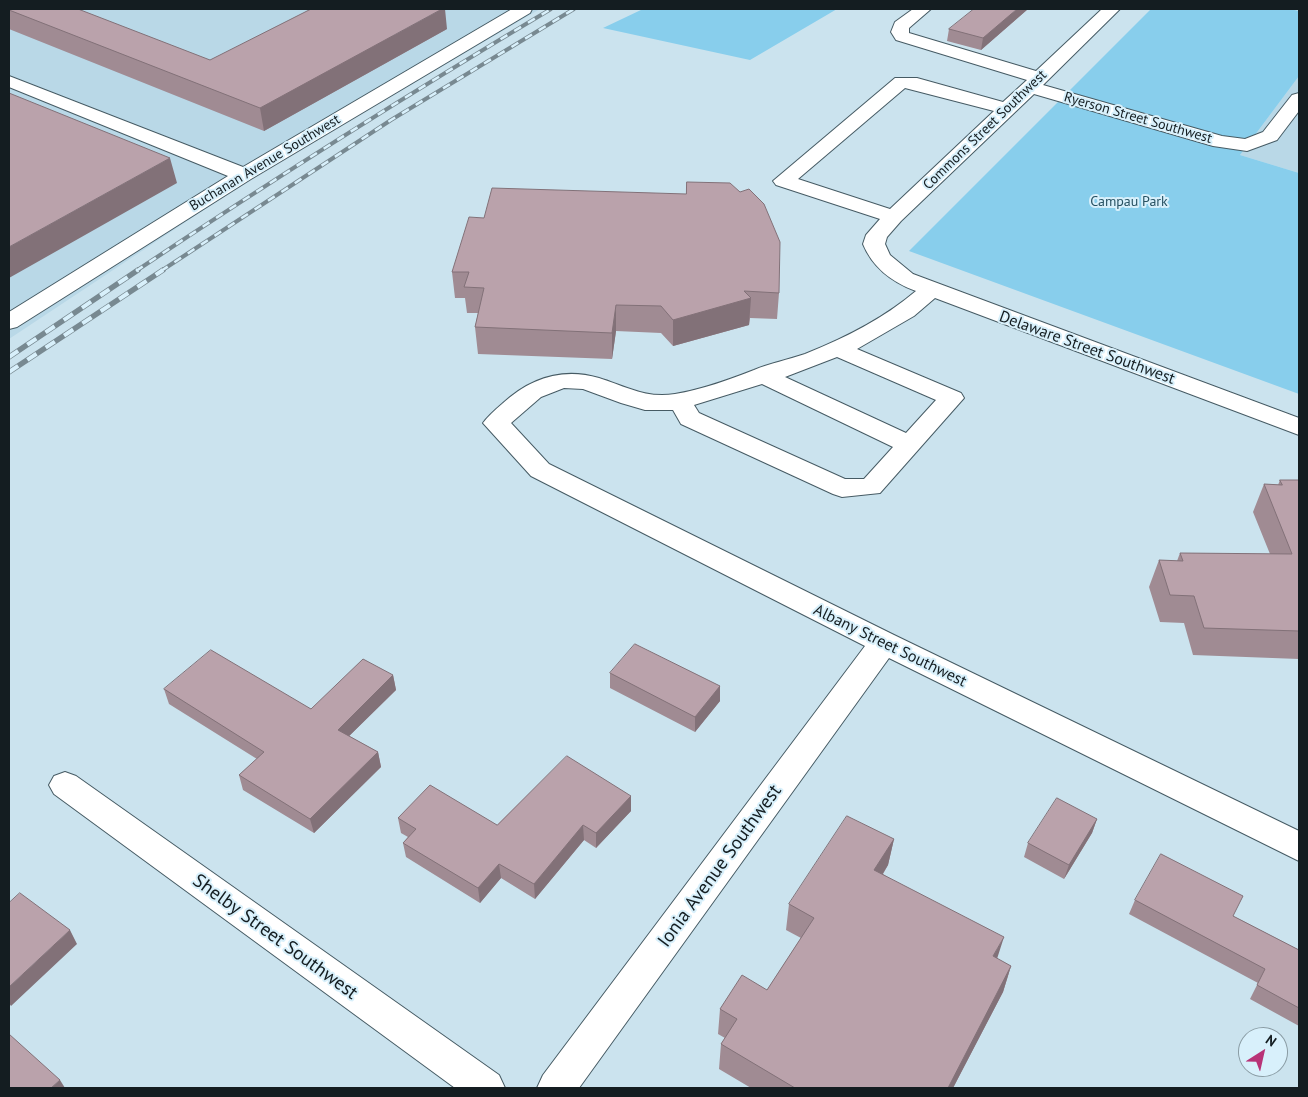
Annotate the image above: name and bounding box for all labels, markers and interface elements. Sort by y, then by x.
street label: Commons Street Southwest [920,67,1050,193]
street label: Ryerson Street Southwest [1062,89,1214,147]
street label: Buchanan Avenue Southwest [187,111,343,215]
park label: Campau Park [1090,194,1168,210]
street label: Delaware Street Southwest [997,307,1177,389]
street label: Albany Street Southwest [810,601,970,691]
street label: Ionia Avenue Southwest [653,780,787,952]
street label: Shelby Street Southwest [188,869,362,1005]
north arrow [1238,1027,1288,1077]
text: N [1262,1031,1280,1051]

